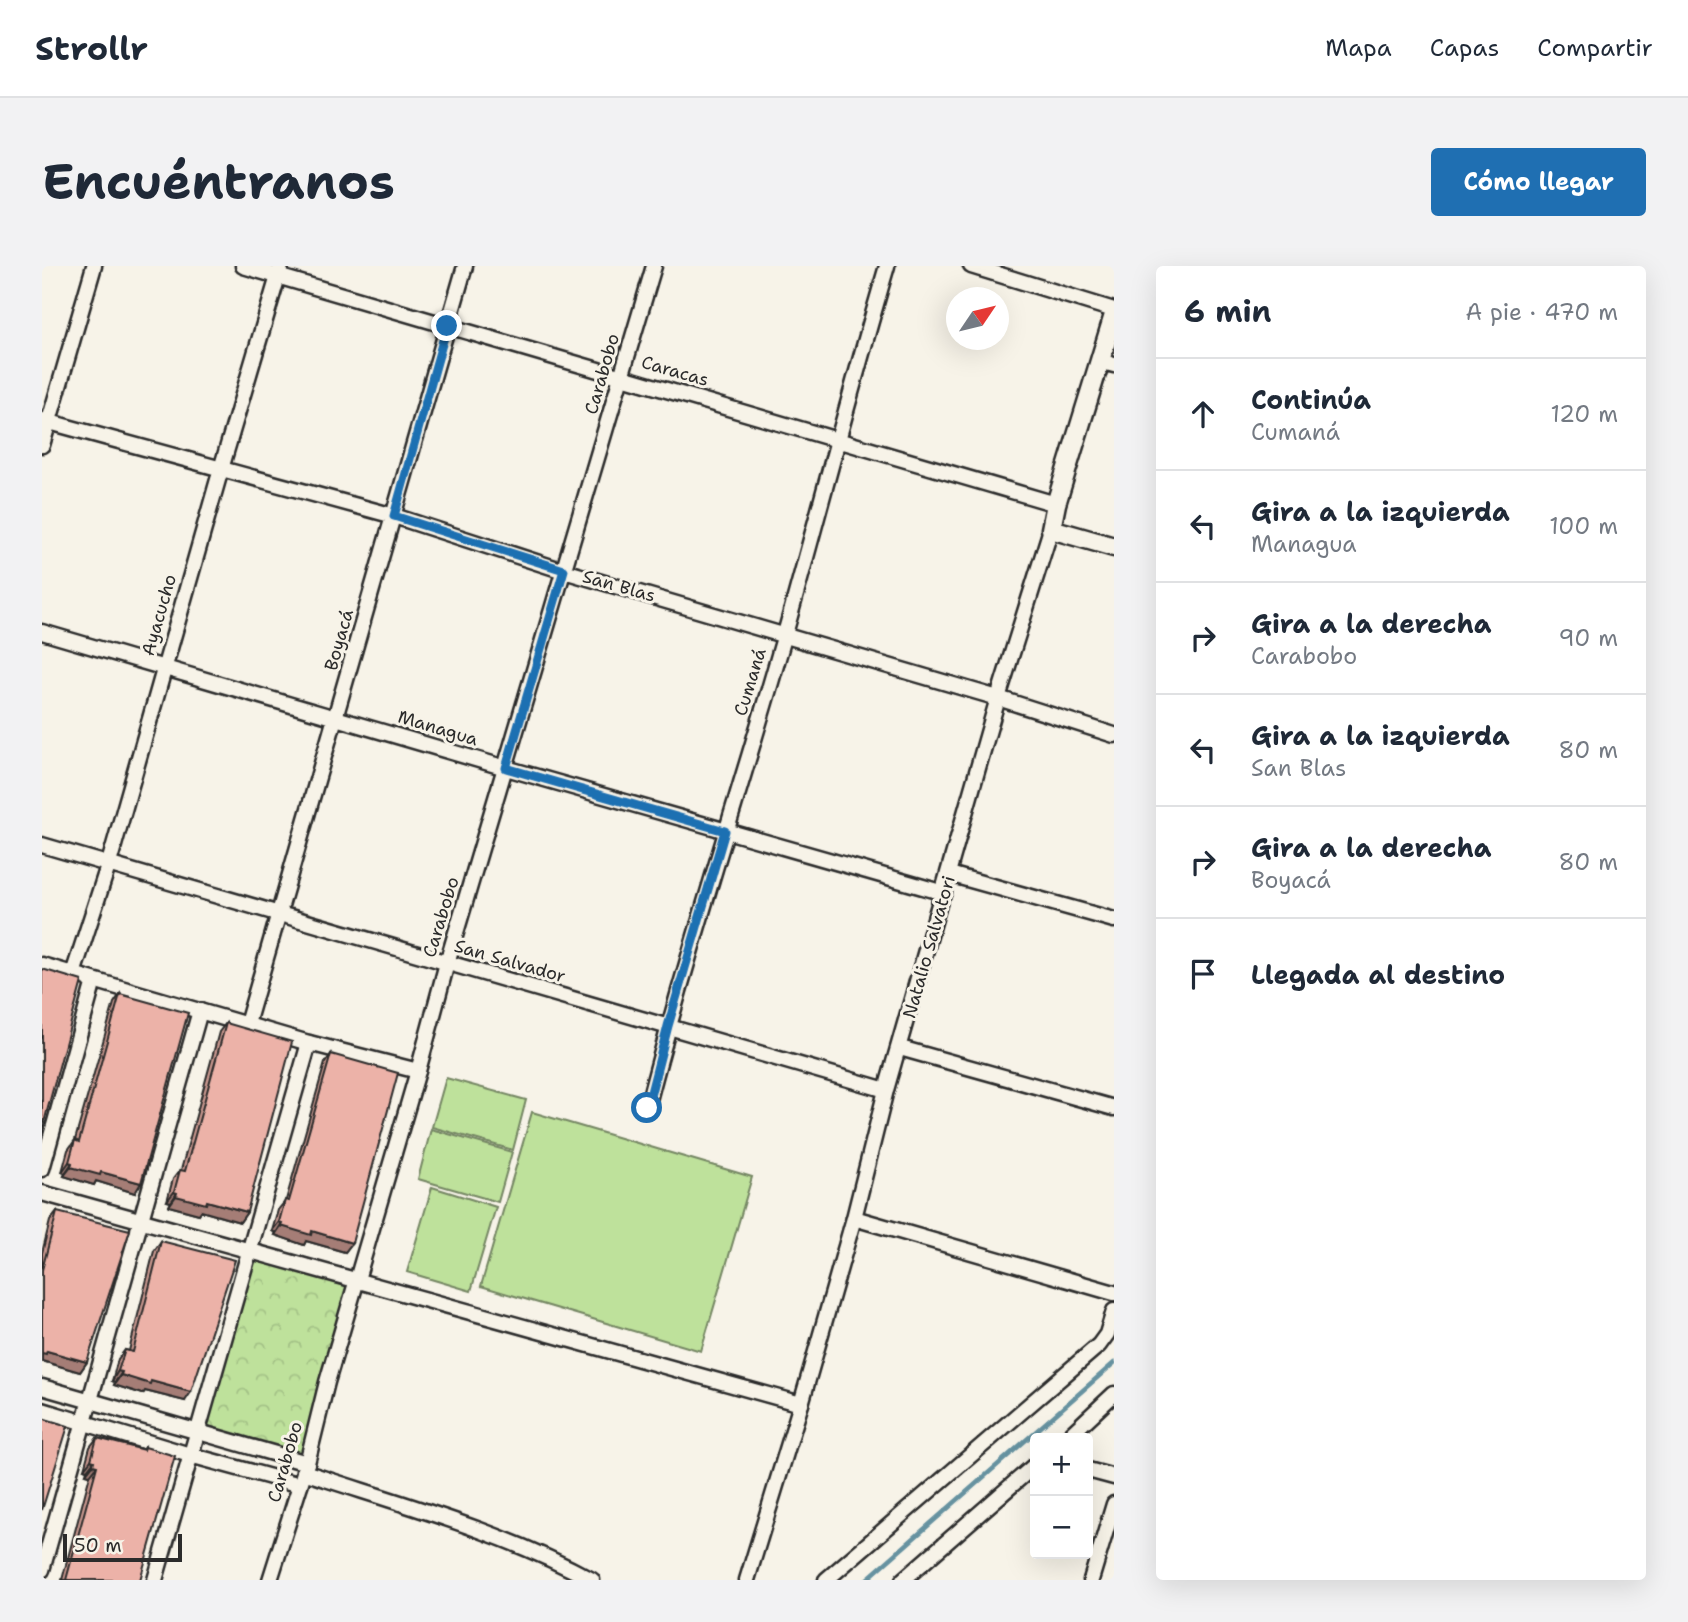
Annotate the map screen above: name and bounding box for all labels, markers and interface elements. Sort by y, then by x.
text: Strollr [35,26,148,71]
text: Mapa [1325,32,1392,64]
text: Capas [1430,32,1499,64]
text: Compartir [1537,32,1653,64]
button: Cómo llegar [1431,148,1646,216]
text: Encuéntranos [42,149,395,215]
north arrow [946,287,1009,350]
text: 6 min [1184,291,1271,332]
text: A pie · 470 m [1466,297,1618,327]
route end [431,310,462,341]
street label: Carabobo [579,331,625,417]
street label: Caracas [639,350,711,392]
text: Continúa [1251,382,1371,417]
icon: ahead [1184,395,1222,433]
text: 120 m [1550,399,1618,429]
text: Cumaná [1251,417,1340,447]
text: Gira a la izquierda [1251,494,1510,529]
icon: left [1184,507,1222,545]
text: 100 m [1549,511,1618,541]
text: Managua [1251,529,1357,559]
street label: San Blas [580,564,658,608]
street label: Ayacucho [136,571,182,659]
text: Gira a la derecha [1251,606,1492,641]
street label: Boyacá [319,607,359,673]
icon: right [1184,619,1222,657]
text: 90 m [1558,623,1618,653]
text: Carabobo [1251,641,1357,671]
street label: Cumaná [728,645,772,719]
street label: Managua [395,704,481,752]
text: Gira a la izquierda [1251,718,1510,753]
icon: left [1184,731,1222,769]
text: 80 m [1559,735,1618,765]
text: San Blas [1251,753,1346,783]
text: Gira a la derecha [1251,830,1492,865]
icon: right [1184,843,1222,881]
text: 80 m [1559,847,1618,877]
text: Boyacá [1251,865,1331,895]
street label: Natalio Salvatori [897,873,961,1021]
street label: Carabobo [417,874,465,960]
street label: San Salvador [451,934,569,988]
icon: arrive [1184,955,1222,993]
text: Llegada al destino [1251,957,1505,992]
route start [631,1092,662,1123]
street label: Carabobo [262,1419,308,1505]
map controls [1030,1433,1093,1559]
button: + [1030,1433,1093,1496]
button: − [1030,1496,1093,1559]
scale bar [63,1531,182,1563]
text: 50 m [74,1533,122,1558]

